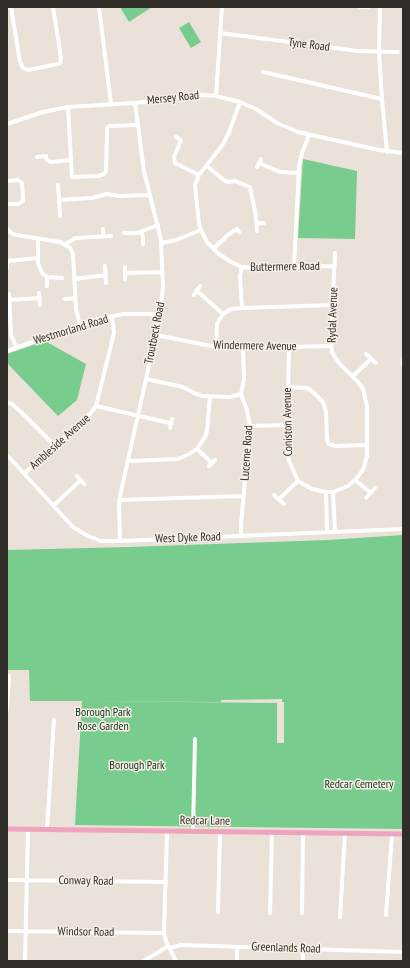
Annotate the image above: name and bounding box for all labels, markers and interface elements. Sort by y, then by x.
street label: Tyne Road [287,35,331,55]
street label: Mersey Road [146,88,200,108]
street label: Buttermere Road [250,259,320,275]
street label: Rydal Avenue [325,287,341,343]
street label: Troutbeck Road [142,301,168,365]
street label: Westmorland Road [32,312,110,348]
street label: Windermere Avenue [213,338,297,354]
street label: Coniston Avenue [280,387,296,457]
street label: Ambleside Avenue [27,411,93,473]
street label: Lucerne Road [238,425,256,481]
street label: West Dyke Road [155,530,221,546]
park label: Borough Park Rose Garden [75,706,131,734]
park label: Borough Park [109,759,165,773]
park label: Redcar Cemetery [324,778,394,792]
street label: Redcar Lane [180,813,230,829]
street label: Conway Road [58,873,114,889]
street label: Windsor Road [58,924,114,940]
street label: Greenlands Road [251,940,321,956]

